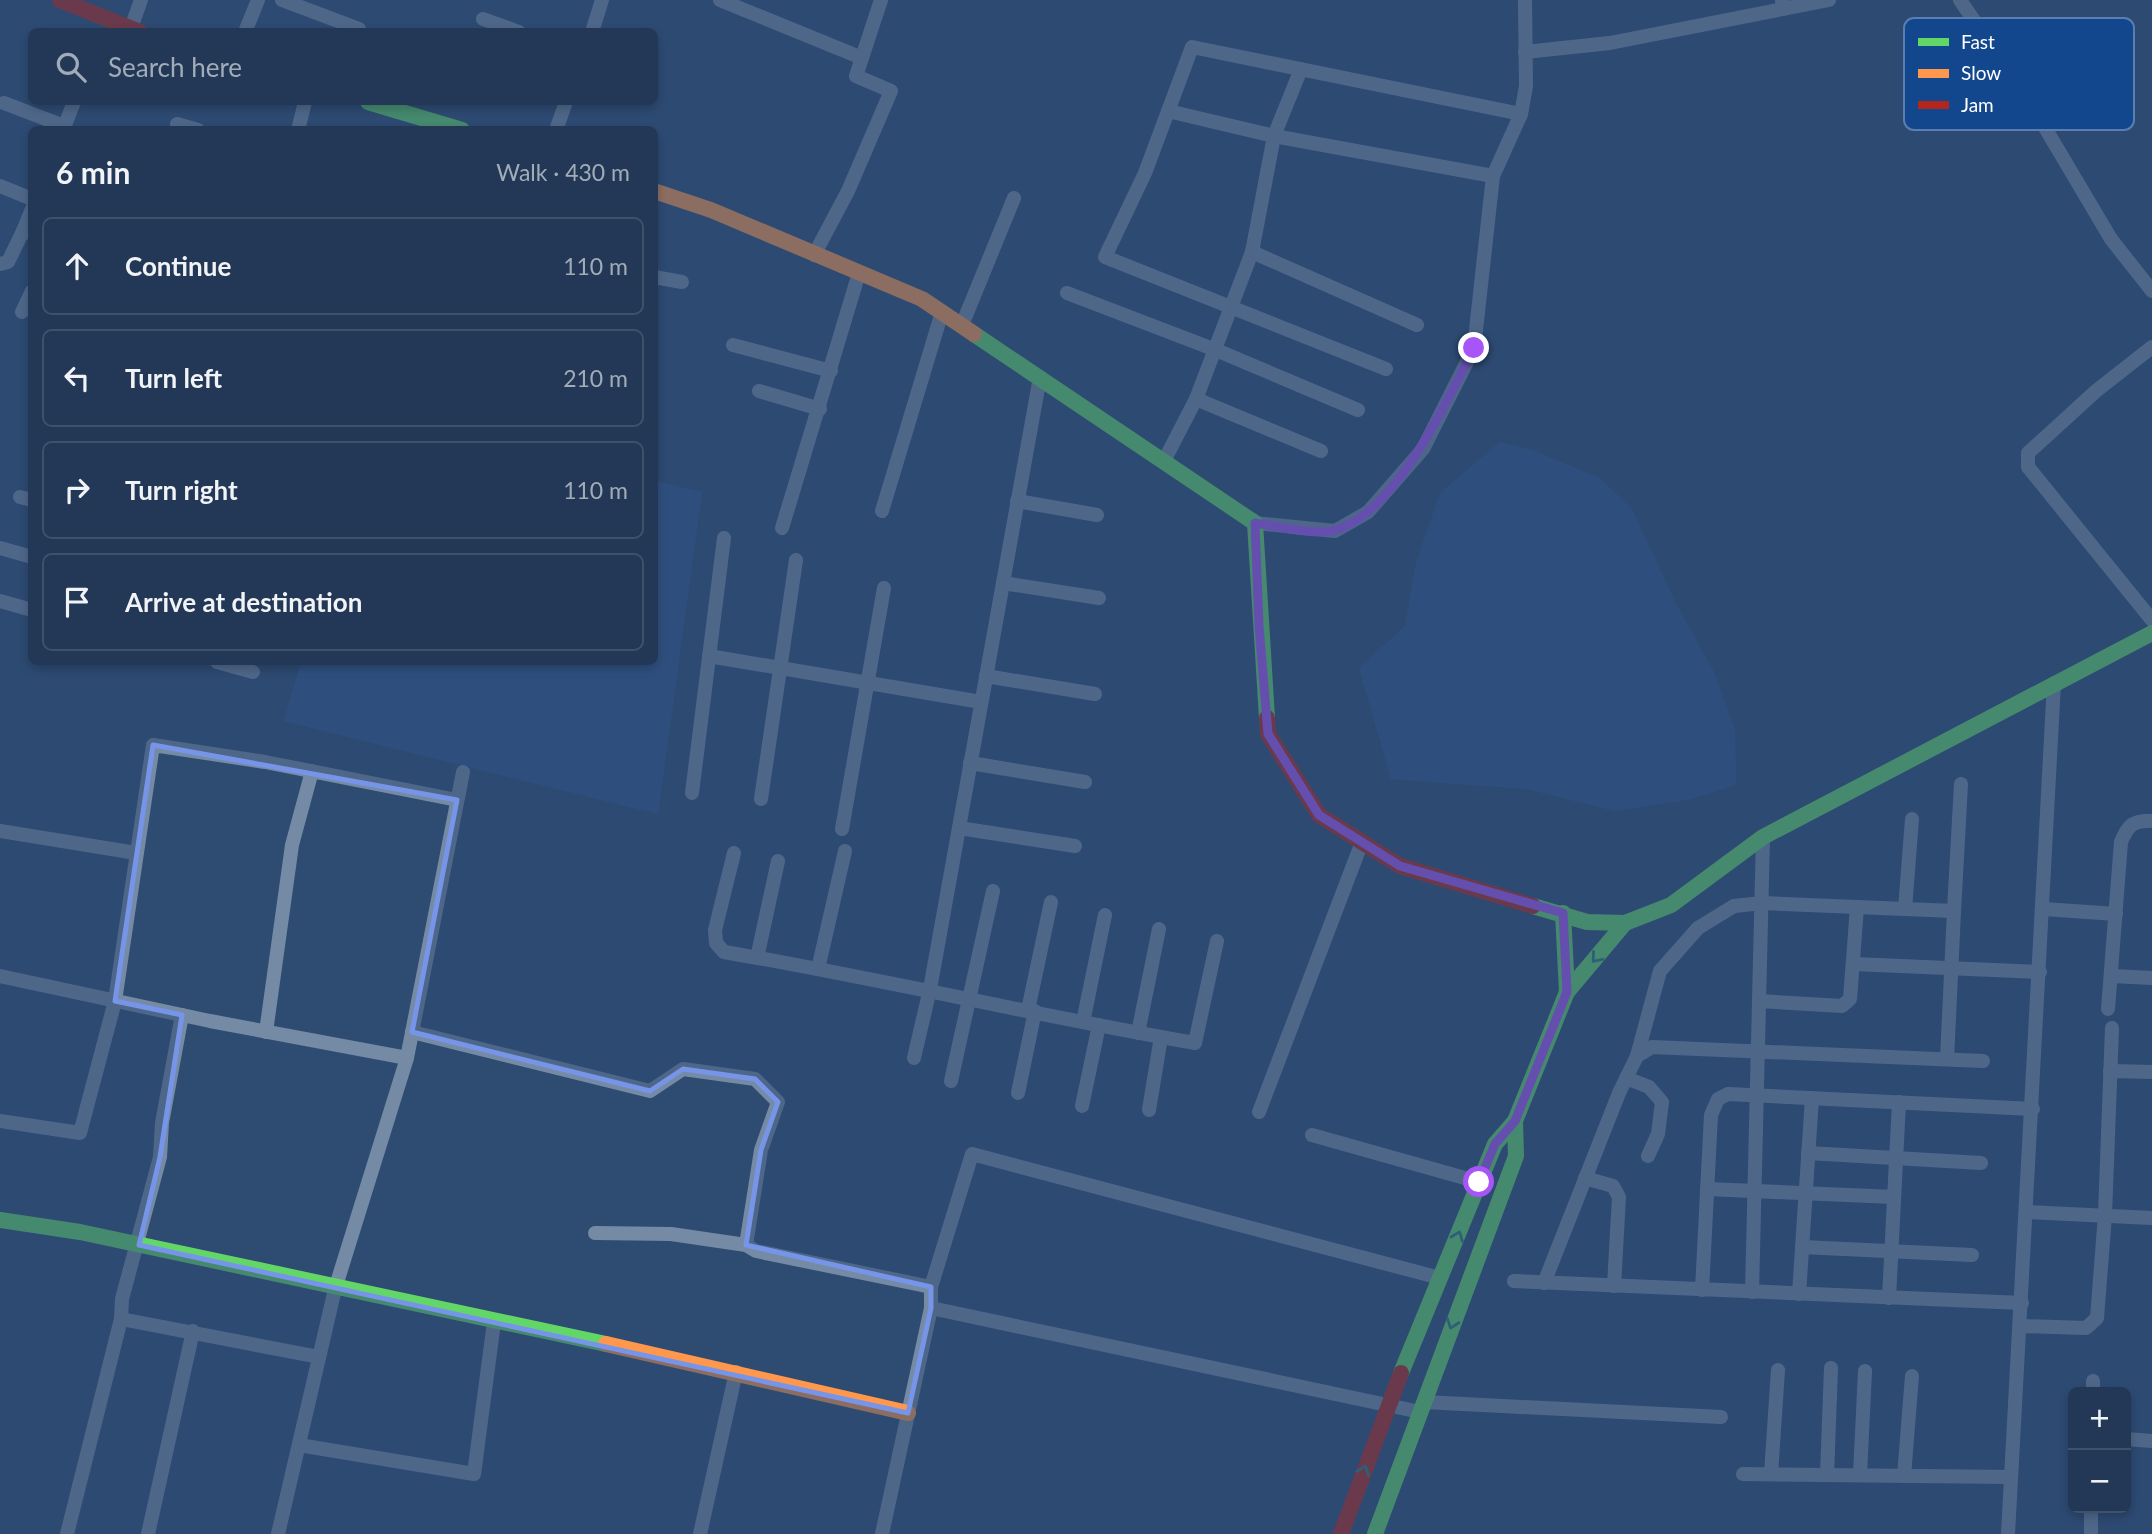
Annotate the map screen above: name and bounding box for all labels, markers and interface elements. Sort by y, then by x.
legend [1904,18,2134,130]
search box [28,28,658,105]
text: Fast [1961,30,1995,53]
icon: search [52,48,90,86]
text: Search here [108,51,242,83]
text: Slow [1961,61,2001,84]
text: Jam [1961,93,1994,116]
text: 6 min [56,154,130,190]
text: Walk · 430 m [496,158,630,186]
icon: ahead [58,247,96,285]
text: Continue [125,250,231,282]
text: 110 m [563,252,628,280]
route end [1458,332,1489,363]
icon: left [58,359,96,397]
text: Turn left [125,362,222,394]
text: 210 m [563,364,628,392]
icon: right [58,471,96,509]
text: Turn right [125,474,238,506]
text: 110 m [563,476,628,504]
icon: arrive [58,583,96,621]
text: Arrive at destination [125,586,362,618]
one-way arrow [1592,949,1604,962]
route start [1463,1166,1494,1197]
one-way arrow [1449,1231,1463,1243]
one-way arrow [1446,1318,1460,1330]
map controls [2068,1387,2131,1513]
button: + [2068,1387,2131,1450]
button: − [2068,1450,2131,1513]
one-way arrow [1356,1465,1370,1477]

